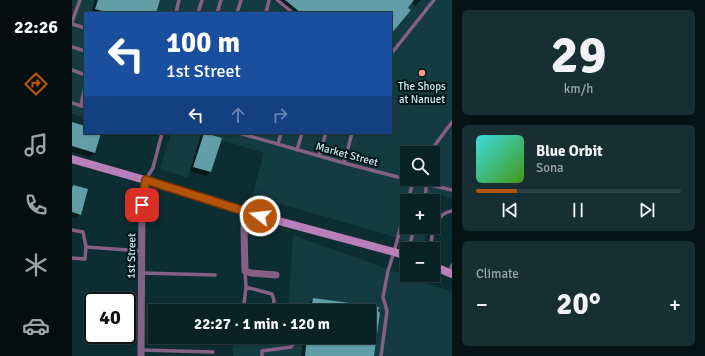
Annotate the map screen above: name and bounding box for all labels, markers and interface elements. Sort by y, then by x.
text: 22:26 [14,16,58,38]
text: 29 [550,23,607,87]
text: 100 m [166,26,240,60]
icon: left [100,28,152,80]
text: 1st Street [166,60,241,82]
marker: The Shops at Nanuet [417,68,427,78]
icon: directions [22,70,50,98]
place label: The Shops at Nanuet [398,80,446,106]
text: km/h [564,81,593,97]
icon: left [185,104,207,126]
icon: ahead [227,104,249,126]
icon: right [269,104,291,126]
icon: music [22,131,50,159]
street label: Market Street [314,140,380,169]
text: Blue Orbit [536,142,603,160]
map controls [400,146,440,282]
button: search [400,146,440,186]
text: Sona [536,160,564,176]
pin [125,188,159,222]
icon: phone [22,191,50,219]
icon: arrive [131,194,153,216]
button: + [400,194,440,234]
position arrow [239,195,281,237]
icon: previous [499,199,521,221]
icon: pause [567,199,589,221]
icon: next [636,199,658,221]
street label: 1st Street [125,233,138,279]
button: − [400,242,440,282]
icon: climate [22,251,50,279]
text: Climate [476,266,519,282]
text: 20° [556,286,601,323]
text: − [476,291,488,318]
text: + [669,291,681,318]
speed limit sign: 40 [84,292,136,344]
icon: car [22,312,50,340]
text: 22:27 · 1 min · 120 m [194,315,330,333]

